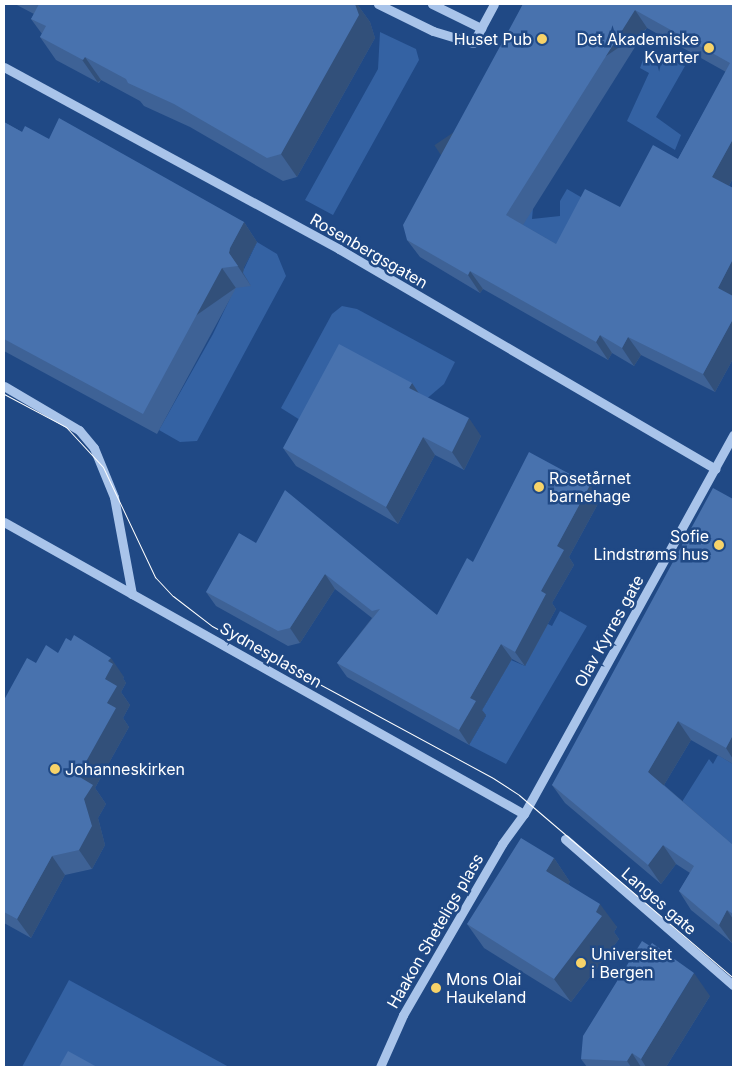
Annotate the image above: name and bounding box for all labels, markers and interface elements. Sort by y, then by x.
place label: Huset Pub [454,29,532,49]
place label: Det Akademiske Kvarter [576,29,699,67]
marker: Huset Pub [536,33,548,45]
marker: Det Akademiske Kvarter [703,42,715,54]
street label: Rosenbergsgaten [307,210,431,292]
place label: Rosetårnet barnehage [549,468,631,506]
marker: Rosetårnet barnehage [533,481,545,493]
place label: Sofie Lindstrøms hus [593,526,709,564]
marker: Sofie Lindstrøms hus [713,539,725,551]
street label: Olav Kyrres gate [570,572,648,690]
street label: Sydnesplassen [217,618,325,692]
place label: Johanneskirken [65,759,185,779]
marker: Johanneskirken [49,763,61,775]
street label: Haakon Sheteligs plass [383,850,487,1012]
street label: Langes gate [618,863,700,939]
place label: Universitet i Bergen [591,944,672,982]
marker: Universitet i Bergen [575,957,587,969]
place label: Mons Olai Haukeland [446,969,526,1007]
marker: Mons Olai Haukeland [430,982,442,994]

